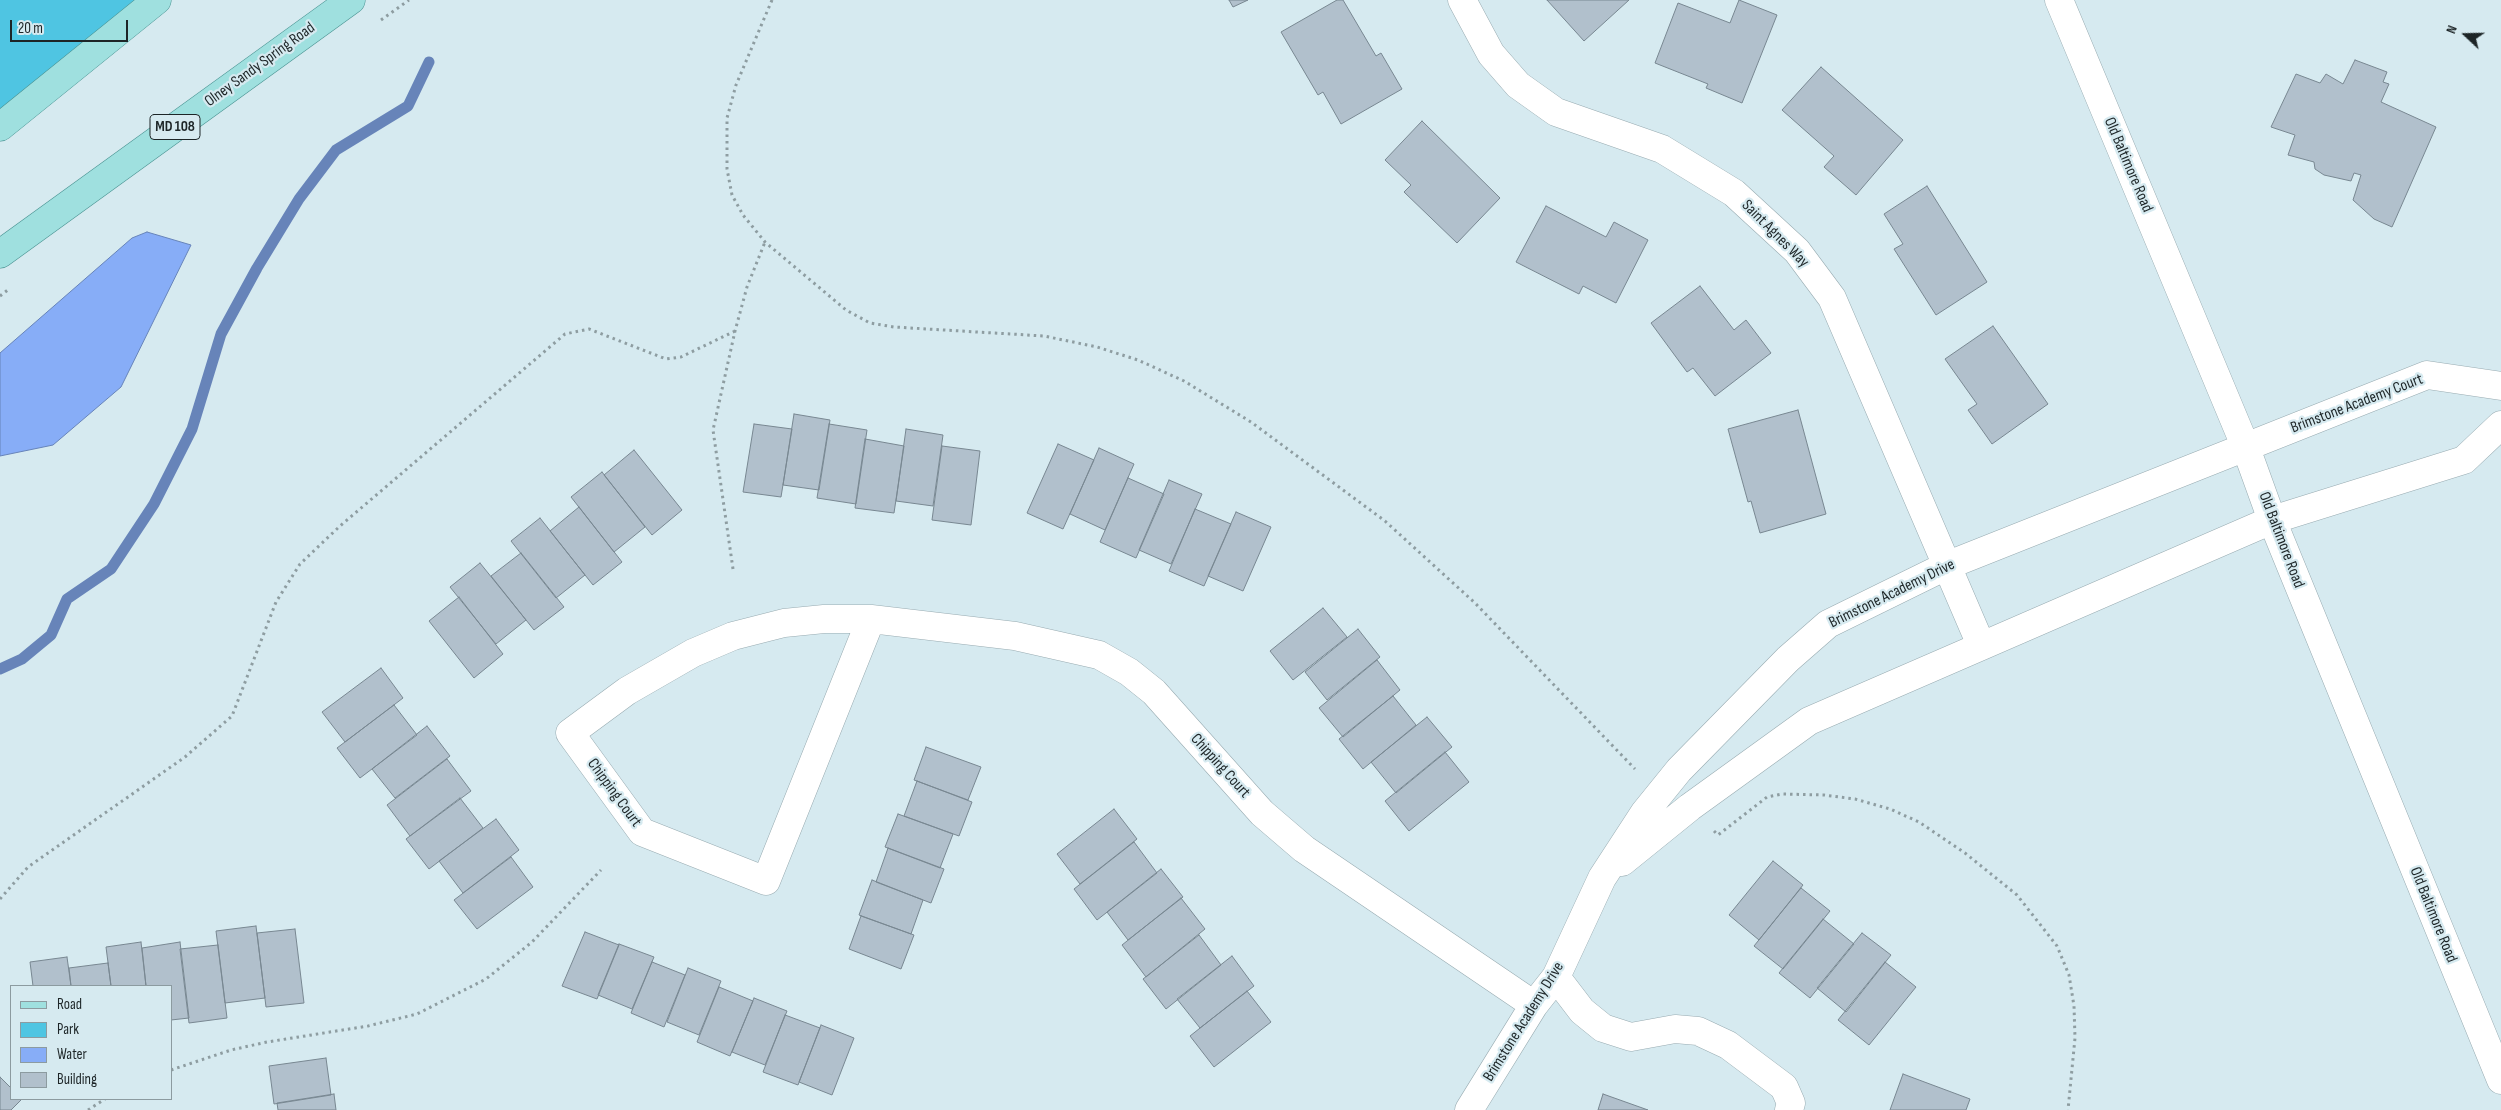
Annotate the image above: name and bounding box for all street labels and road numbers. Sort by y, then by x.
street label: Olney Sandy Spring Road [201,19,319,111]
road number: MD 108 [150,114,200,140]
street label: Old Baltimore Road [2099,115,2157,215]
street label: Saint Agnes Way [1737,196,1813,272]
street label: Brimstone Academy Court [2288,370,2426,438]
street label: Old Baltimore Road [2254,489,2308,591]
street label: Brimstone Academy Drive [1826,555,1958,633]
street label: Chipping Court [1186,730,1254,802]
street label: Chipping Court [583,755,645,831]
street label: Old Baltimore Road [2405,865,2461,965]
street label: Brimstone Academy Drive [1479,959,1569,1085]

